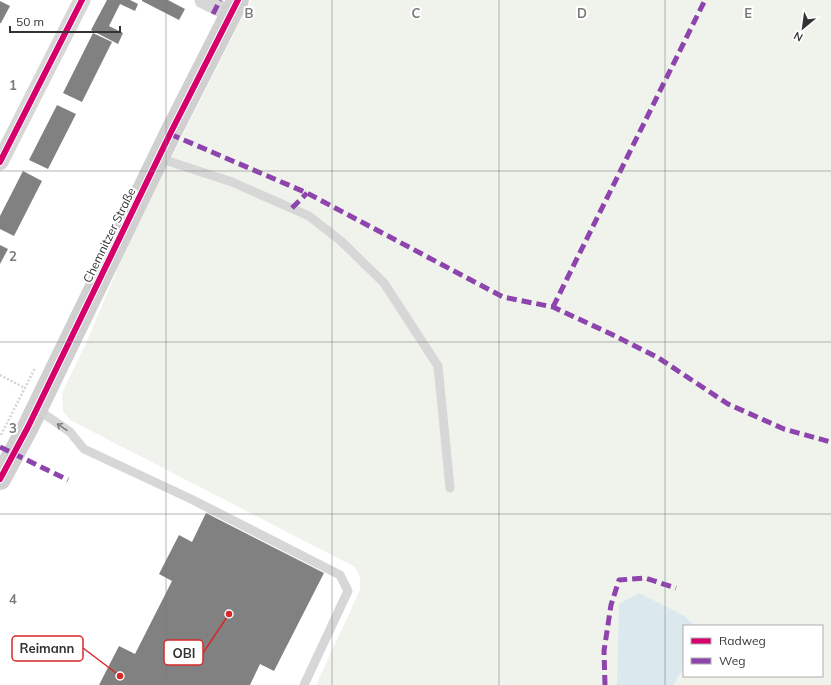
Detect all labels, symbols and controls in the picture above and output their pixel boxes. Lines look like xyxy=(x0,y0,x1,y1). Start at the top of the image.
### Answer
text: B xyxy=(245,5,254,21)
text: C xyxy=(412,5,421,21)
text: D xyxy=(577,5,587,21)
text: E xyxy=(744,5,752,21)
scale bar xyxy=(10,8,120,34)
north arrow xyxy=(783,8,823,48)
text: 50 m xyxy=(16,14,44,29)
text: N xyxy=(791,29,805,45)
text: 1 xyxy=(9,77,17,93)
street label: Chemnitzer Straße xyxy=(80,185,138,285)
text: 2 xyxy=(9,248,17,264)
text: 3 xyxy=(9,420,17,436)
one-way arrow xyxy=(57,423,68,431)
text: 4 xyxy=(9,591,17,607)
legend xyxy=(683,625,823,677)
text: Radweg xyxy=(719,633,766,648)
callout: Reimann xyxy=(12,636,83,661)
text: Reimann xyxy=(20,640,74,656)
callout: OBI xyxy=(164,640,203,665)
text: OBI xyxy=(173,645,195,661)
text: Weg xyxy=(719,653,745,668)

